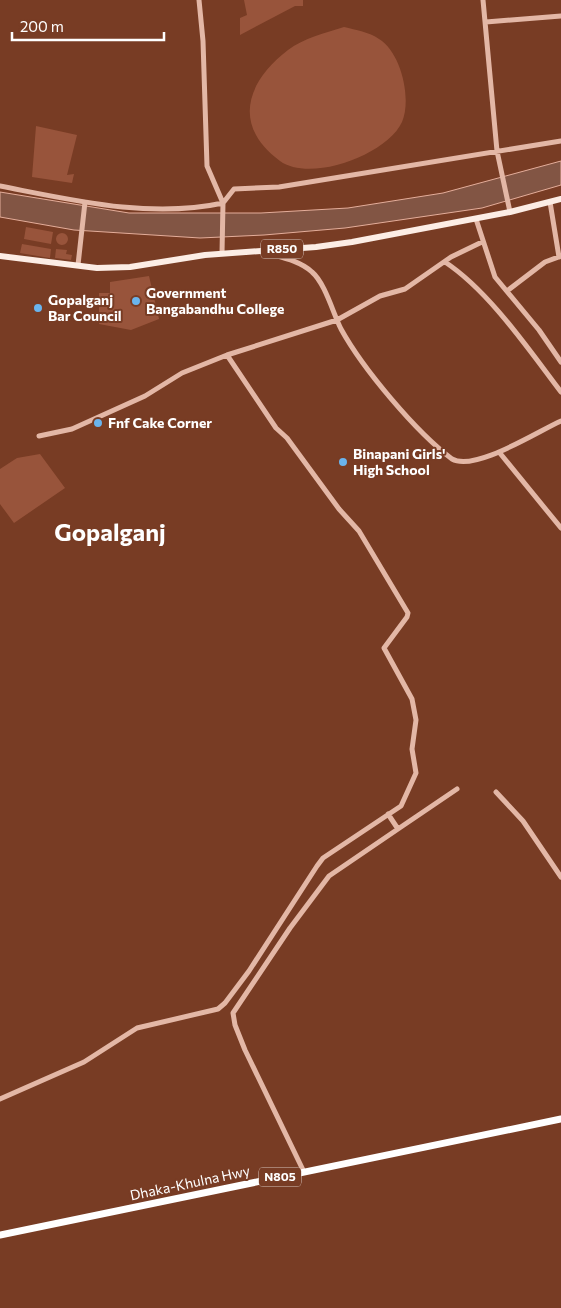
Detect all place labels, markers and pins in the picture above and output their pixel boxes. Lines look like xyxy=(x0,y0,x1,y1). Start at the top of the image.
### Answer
place label: Government Bangabandhu College xyxy=(146,284,284,317)
place label: Gopalganj Bar Council xyxy=(48,291,122,324)
marker: Government Bangabandhu College xyxy=(130,295,142,307)
marker: Gopalganj Bar Council xyxy=(32,302,44,314)
place label: Fnf Cake Corner xyxy=(108,414,212,431)
marker: Fnf Cake Corner xyxy=(92,417,104,429)
place label: Binapani Girls' High School xyxy=(353,445,445,478)
marker: Binapani Girls' High School xyxy=(337,456,349,468)

